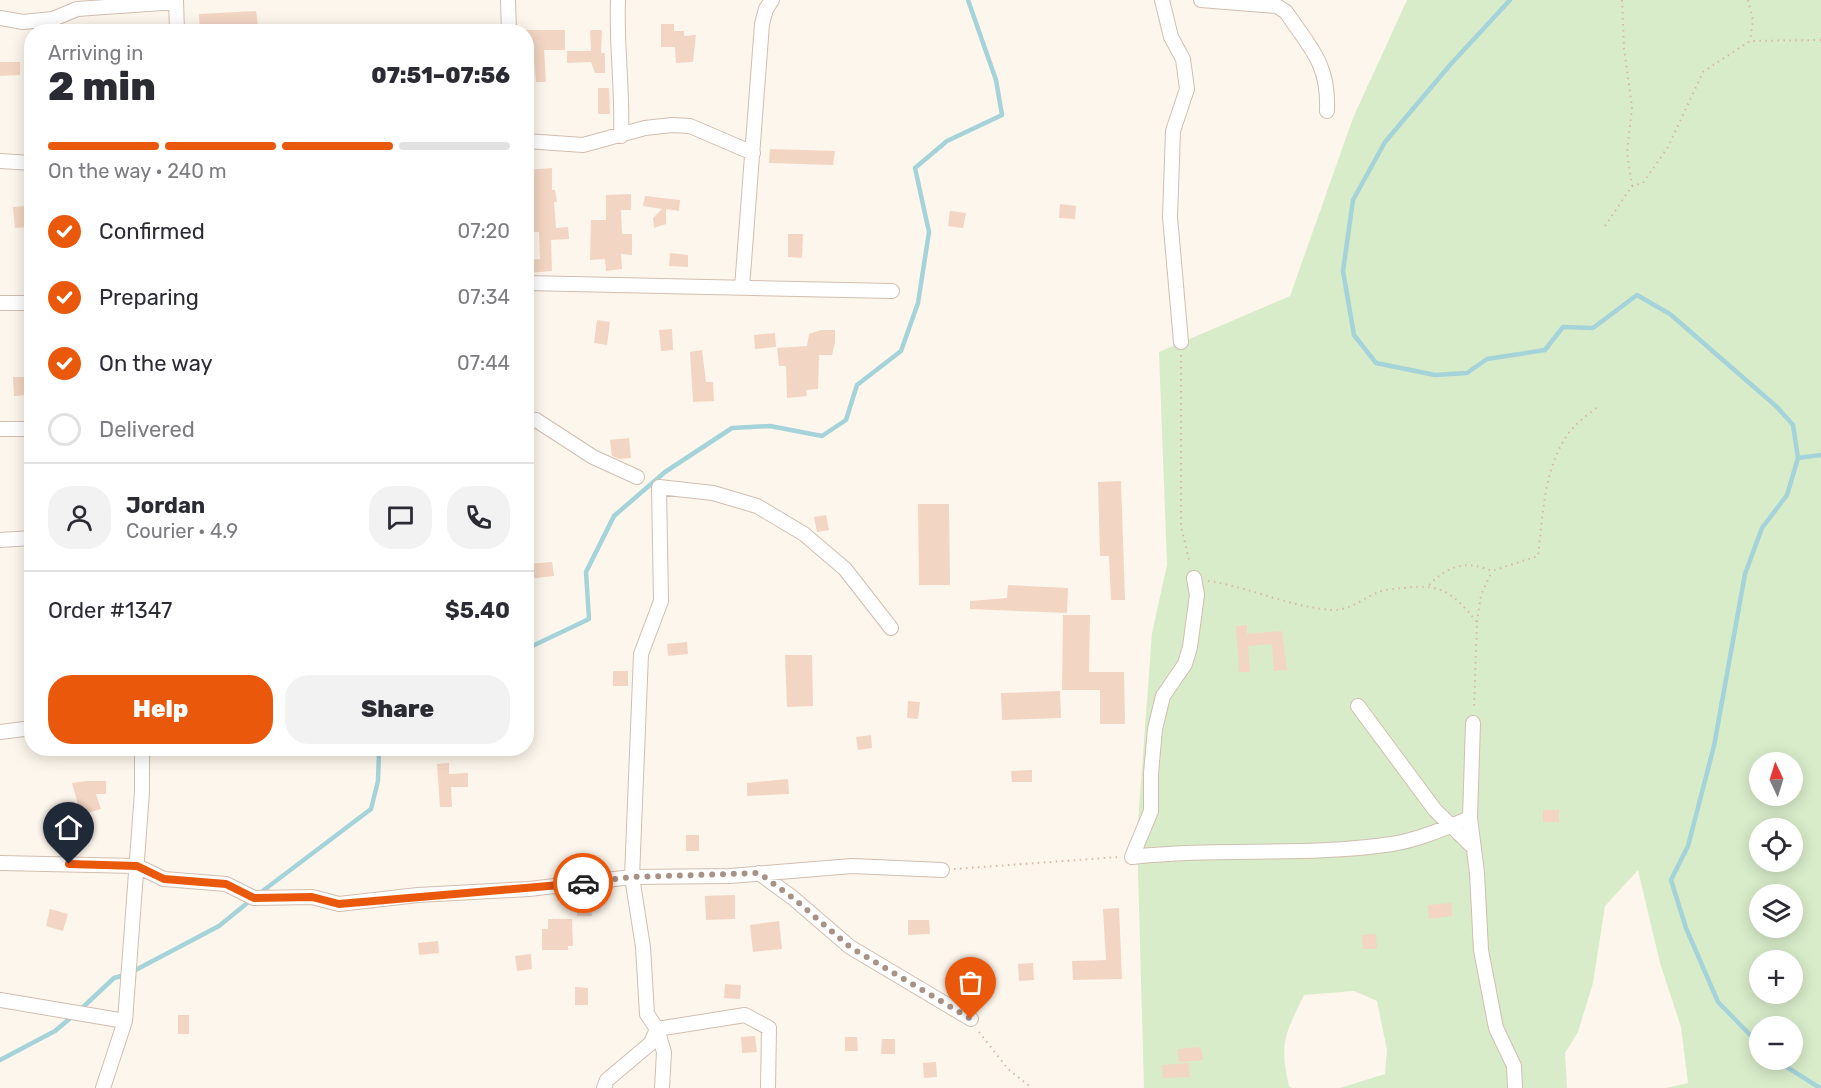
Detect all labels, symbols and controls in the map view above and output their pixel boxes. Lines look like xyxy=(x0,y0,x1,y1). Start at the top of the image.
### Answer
text: Arriving in xyxy=(48,41,143,65)
text: 07:51–07:56 xyxy=(371,62,510,89)
text: 2 min xyxy=(48,64,156,110)
text: On the way · 240 m xyxy=(48,159,227,183)
icon: check xyxy=(48,215,81,248)
text: Confirmed xyxy=(99,218,205,245)
text: 07:20 xyxy=(457,219,510,243)
icon: check xyxy=(48,281,81,314)
text: Preparing xyxy=(99,284,199,311)
text: 07:34 xyxy=(457,285,510,309)
icon: check xyxy=(48,347,81,380)
text: On the way xyxy=(99,350,213,377)
text: 07:44 xyxy=(457,351,510,375)
text: Delivered xyxy=(99,416,195,443)
button: person xyxy=(48,486,111,549)
button: chat xyxy=(369,486,432,549)
button: phone xyxy=(447,486,510,549)
text: Jordan xyxy=(126,492,205,519)
text: Courier · 4.9 xyxy=(126,519,238,543)
text: Order #1347 xyxy=(48,597,172,624)
text: $5.40 xyxy=(445,597,510,624)
button: Help xyxy=(48,675,273,744)
button: Share xyxy=(285,675,510,744)
north arrow xyxy=(1749,752,1803,806)
map controls xyxy=(1749,752,1803,1070)
pin xyxy=(43,802,94,864)
icon: home xyxy=(52,811,85,844)
button: locate xyxy=(1749,818,1803,872)
courier xyxy=(553,853,613,913)
icon: car xyxy=(567,867,600,900)
button: layers xyxy=(1749,884,1803,938)
button: + xyxy=(1749,950,1803,1004)
pin xyxy=(945,957,996,1019)
icon: bag xyxy=(954,966,987,999)
button: − xyxy=(1749,1016,1803,1070)

